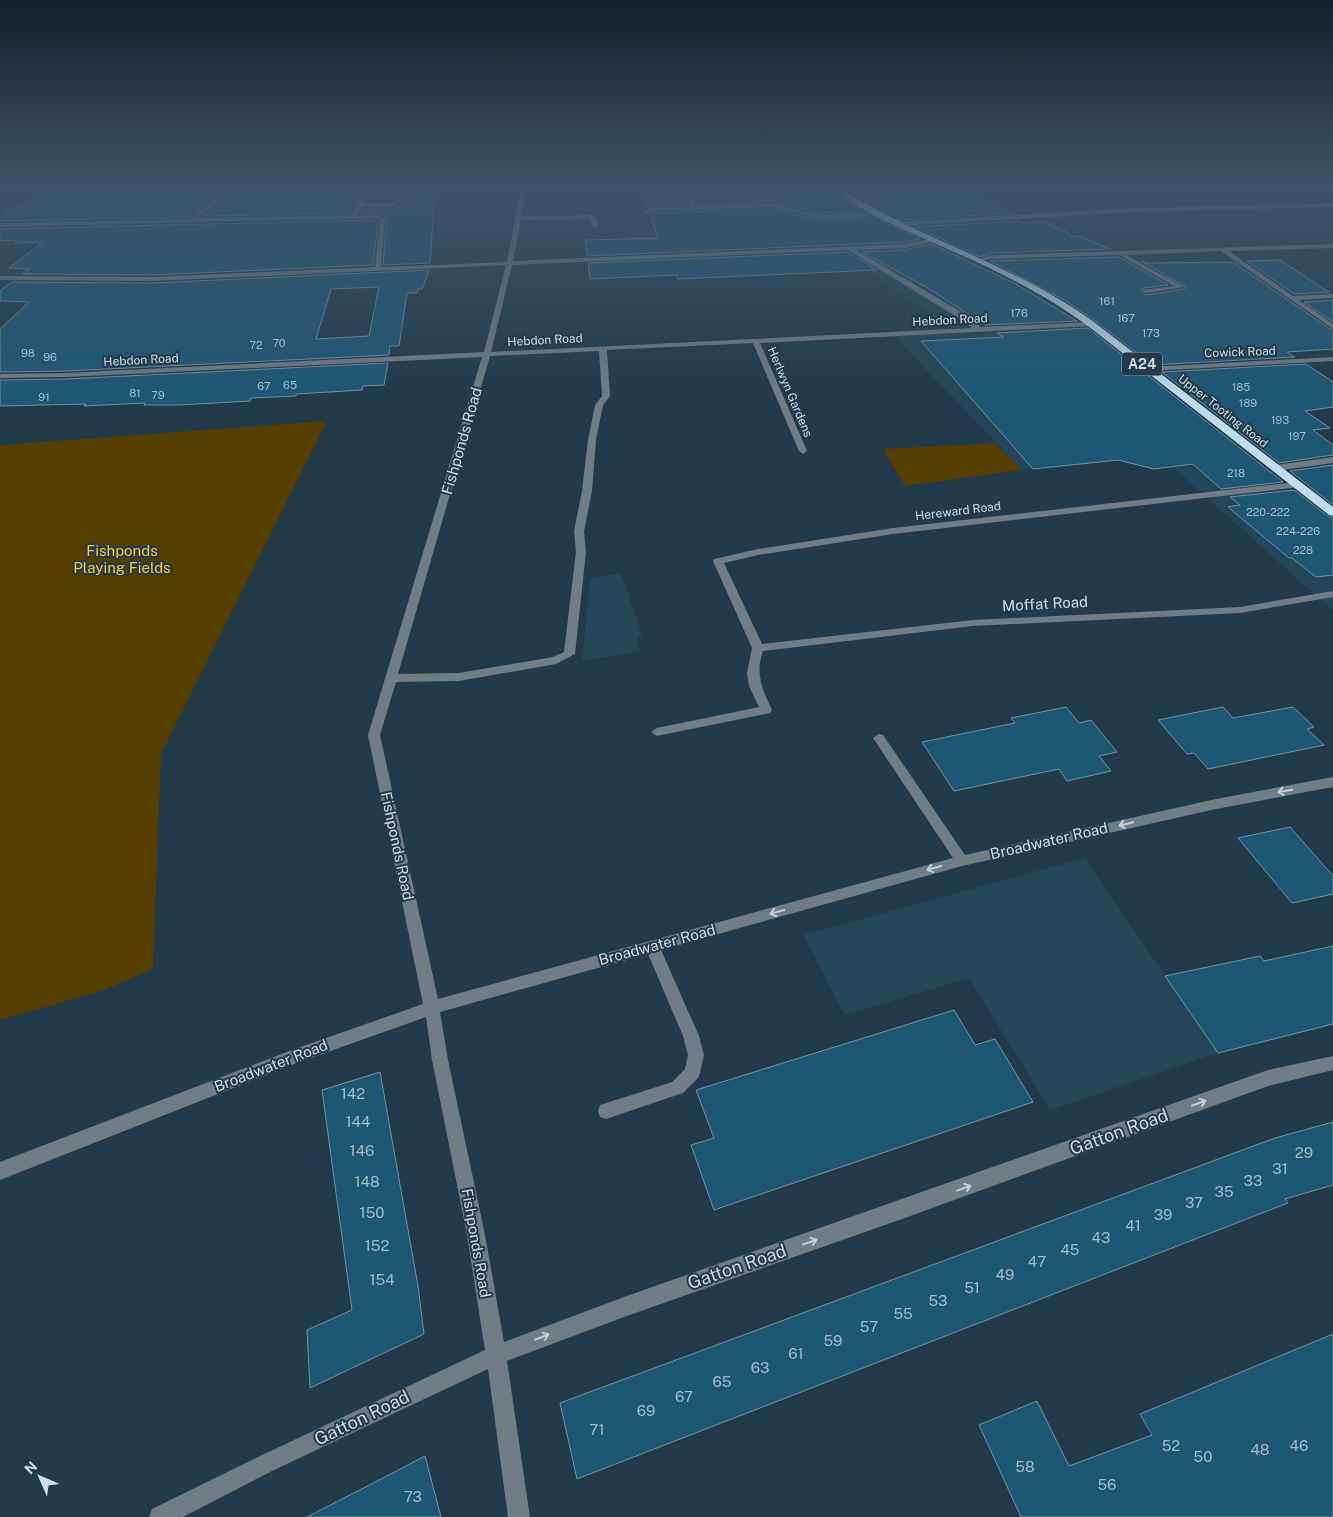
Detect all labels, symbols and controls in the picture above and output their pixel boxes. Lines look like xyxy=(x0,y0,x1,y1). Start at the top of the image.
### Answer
house number: 161 xyxy=(1099,295,1115,307)
house number: 176 xyxy=(1010,307,1028,319)
street label: Hebdon Road xyxy=(912,311,988,329)
house number: 167 xyxy=(1117,312,1135,324)
house number: 173 xyxy=(1142,327,1160,339)
street label: Hebdon Road xyxy=(507,331,583,349)
house number: 70 xyxy=(272,337,286,349)
house number: 72 xyxy=(249,339,263,351)
street label: Cowick Road xyxy=(1204,344,1276,360)
street label: Herlwyn Gardens xyxy=(765,345,815,439)
house number: 98 xyxy=(21,347,35,359)
house number: 96 xyxy=(43,351,57,363)
street label: Hebdon Road xyxy=(103,351,179,369)
road number: A24 xyxy=(1122,352,1162,376)
street label: Upper Tooting Road xyxy=(1175,372,1271,450)
house number: 65 xyxy=(283,379,297,391)
house number: 67 xyxy=(257,380,271,392)
house number: 185 xyxy=(1232,381,1250,393)
street label: Fishponds Road xyxy=(438,385,485,496)
house number: 81 xyxy=(129,387,141,399)
house number: 79 xyxy=(151,389,165,401)
house number: 91 xyxy=(38,391,50,403)
house number: 189 xyxy=(1239,397,1257,409)
house number: 193 xyxy=(1271,414,1289,426)
house number: 197 xyxy=(1288,430,1306,442)
house number: 218 xyxy=(1227,467,1245,479)
street label: Hereward Road xyxy=(914,499,1002,523)
house number: 220-222 xyxy=(1246,506,1290,518)
house number: 224-226 xyxy=(1276,525,1320,537)
park label: Fishponds Playing Fields xyxy=(73,542,171,576)
house number: 228 xyxy=(1293,544,1313,556)
street label: Moffat Road xyxy=(1002,593,1088,614)
one-way arrow xyxy=(1277,787,1293,797)
street label: Fishponds Road xyxy=(378,790,417,902)
street label: Broadwater Road xyxy=(988,819,1109,862)
one-way arrow xyxy=(1118,820,1134,829)
one-way arrow xyxy=(926,864,942,874)
one-way arrow xyxy=(769,907,785,917)
street label: Broadwater Road xyxy=(597,921,717,968)
street label: Broadwater Road xyxy=(212,1036,330,1095)
house number: 142 xyxy=(341,1085,365,1102)
one-way arrow xyxy=(1190,1098,1206,1107)
street label: Gatton Road xyxy=(1067,1104,1171,1159)
house number: 144 xyxy=(346,1113,370,1130)
house number: 146 xyxy=(350,1142,374,1159)
house number: 29 xyxy=(1295,1144,1313,1161)
house number: 31 xyxy=(1272,1160,1288,1177)
house number: 33 xyxy=(1244,1172,1262,1189)
house number: 148 xyxy=(354,1173,380,1190)
one-way arrow xyxy=(955,1183,971,1192)
house number: 35 xyxy=(1214,1183,1234,1200)
street label: Fishponds Road xyxy=(459,1187,494,1299)
house number: 37 xyxy=(1185,1194,1203,1211)
house number: 150 xyxy=(360,1204,384,1221)
house number: 39 xyxy=(1154,1206,1172,1223)
house number: 41 xyxy=(1125,1217,1141,1234)
house number: 43 xyxy=(1092,1229,1110,1246)
house number: 152 xyxy=(365,1237,389,1254)
one-way arrow xyxy=(802,1237,818,1246)
street label: Gatton Road xyxy=(685,1240,789,1293)
house number: 45 xyxy=(1061,1241,1079,1258)
house number: 47 xyxy=(1028,1253,1046,1270)
house number: 49 xyxy=(996,1266,1014,1283)
house number: 154 xyxy=(369,1271,395,1288)
house number: 51 xyxy=(964,1279,980,1296)
house number: 53 xyxy=(928,1292,948,1309)
house number: 55 xyxy=(893,1305,913,1322)
house number: 57 xyxy=(860,1318,878,1335)
one-way arrow xyxy=(534,1332,549,1342)
house number: 59 xyxy=(824,1332,842,1349)
house number: 61 xyxy=(788,1345,804,1362)
house number: 63 xyxy=(751,1359,769,1376)
house number: 65 xyxy=(713,1373,731,1390)
street label: Gatton Road xyxy=(311,1385,413,1450)
house number: 67 xyxy=(675,1388,693,1405)
house number: 69 xyxy=(637,1402,655,1419)
house number: 71 xyxy=(589,1421,605,1438)
house number: 52 xyxy=(1162,1437,1180,1454)
house number: 46 xyxy=(1290,1437,1308,1454)
house number: 48 xyxy=(1250,1441,1270,1458)
house number: 50 xyxy=(1194,1448,1212,1465)
north arrow xyxy=(15,1452,65,1502)
text: N xyxy=(21,1458,40,1477)
house number: 58 xyxy=(1015,1458,1035,1475)
house number: 56 xyxy=(1098,1476,1116,1493)
house number: 73 xyxy=(404,1488,422,1505)

